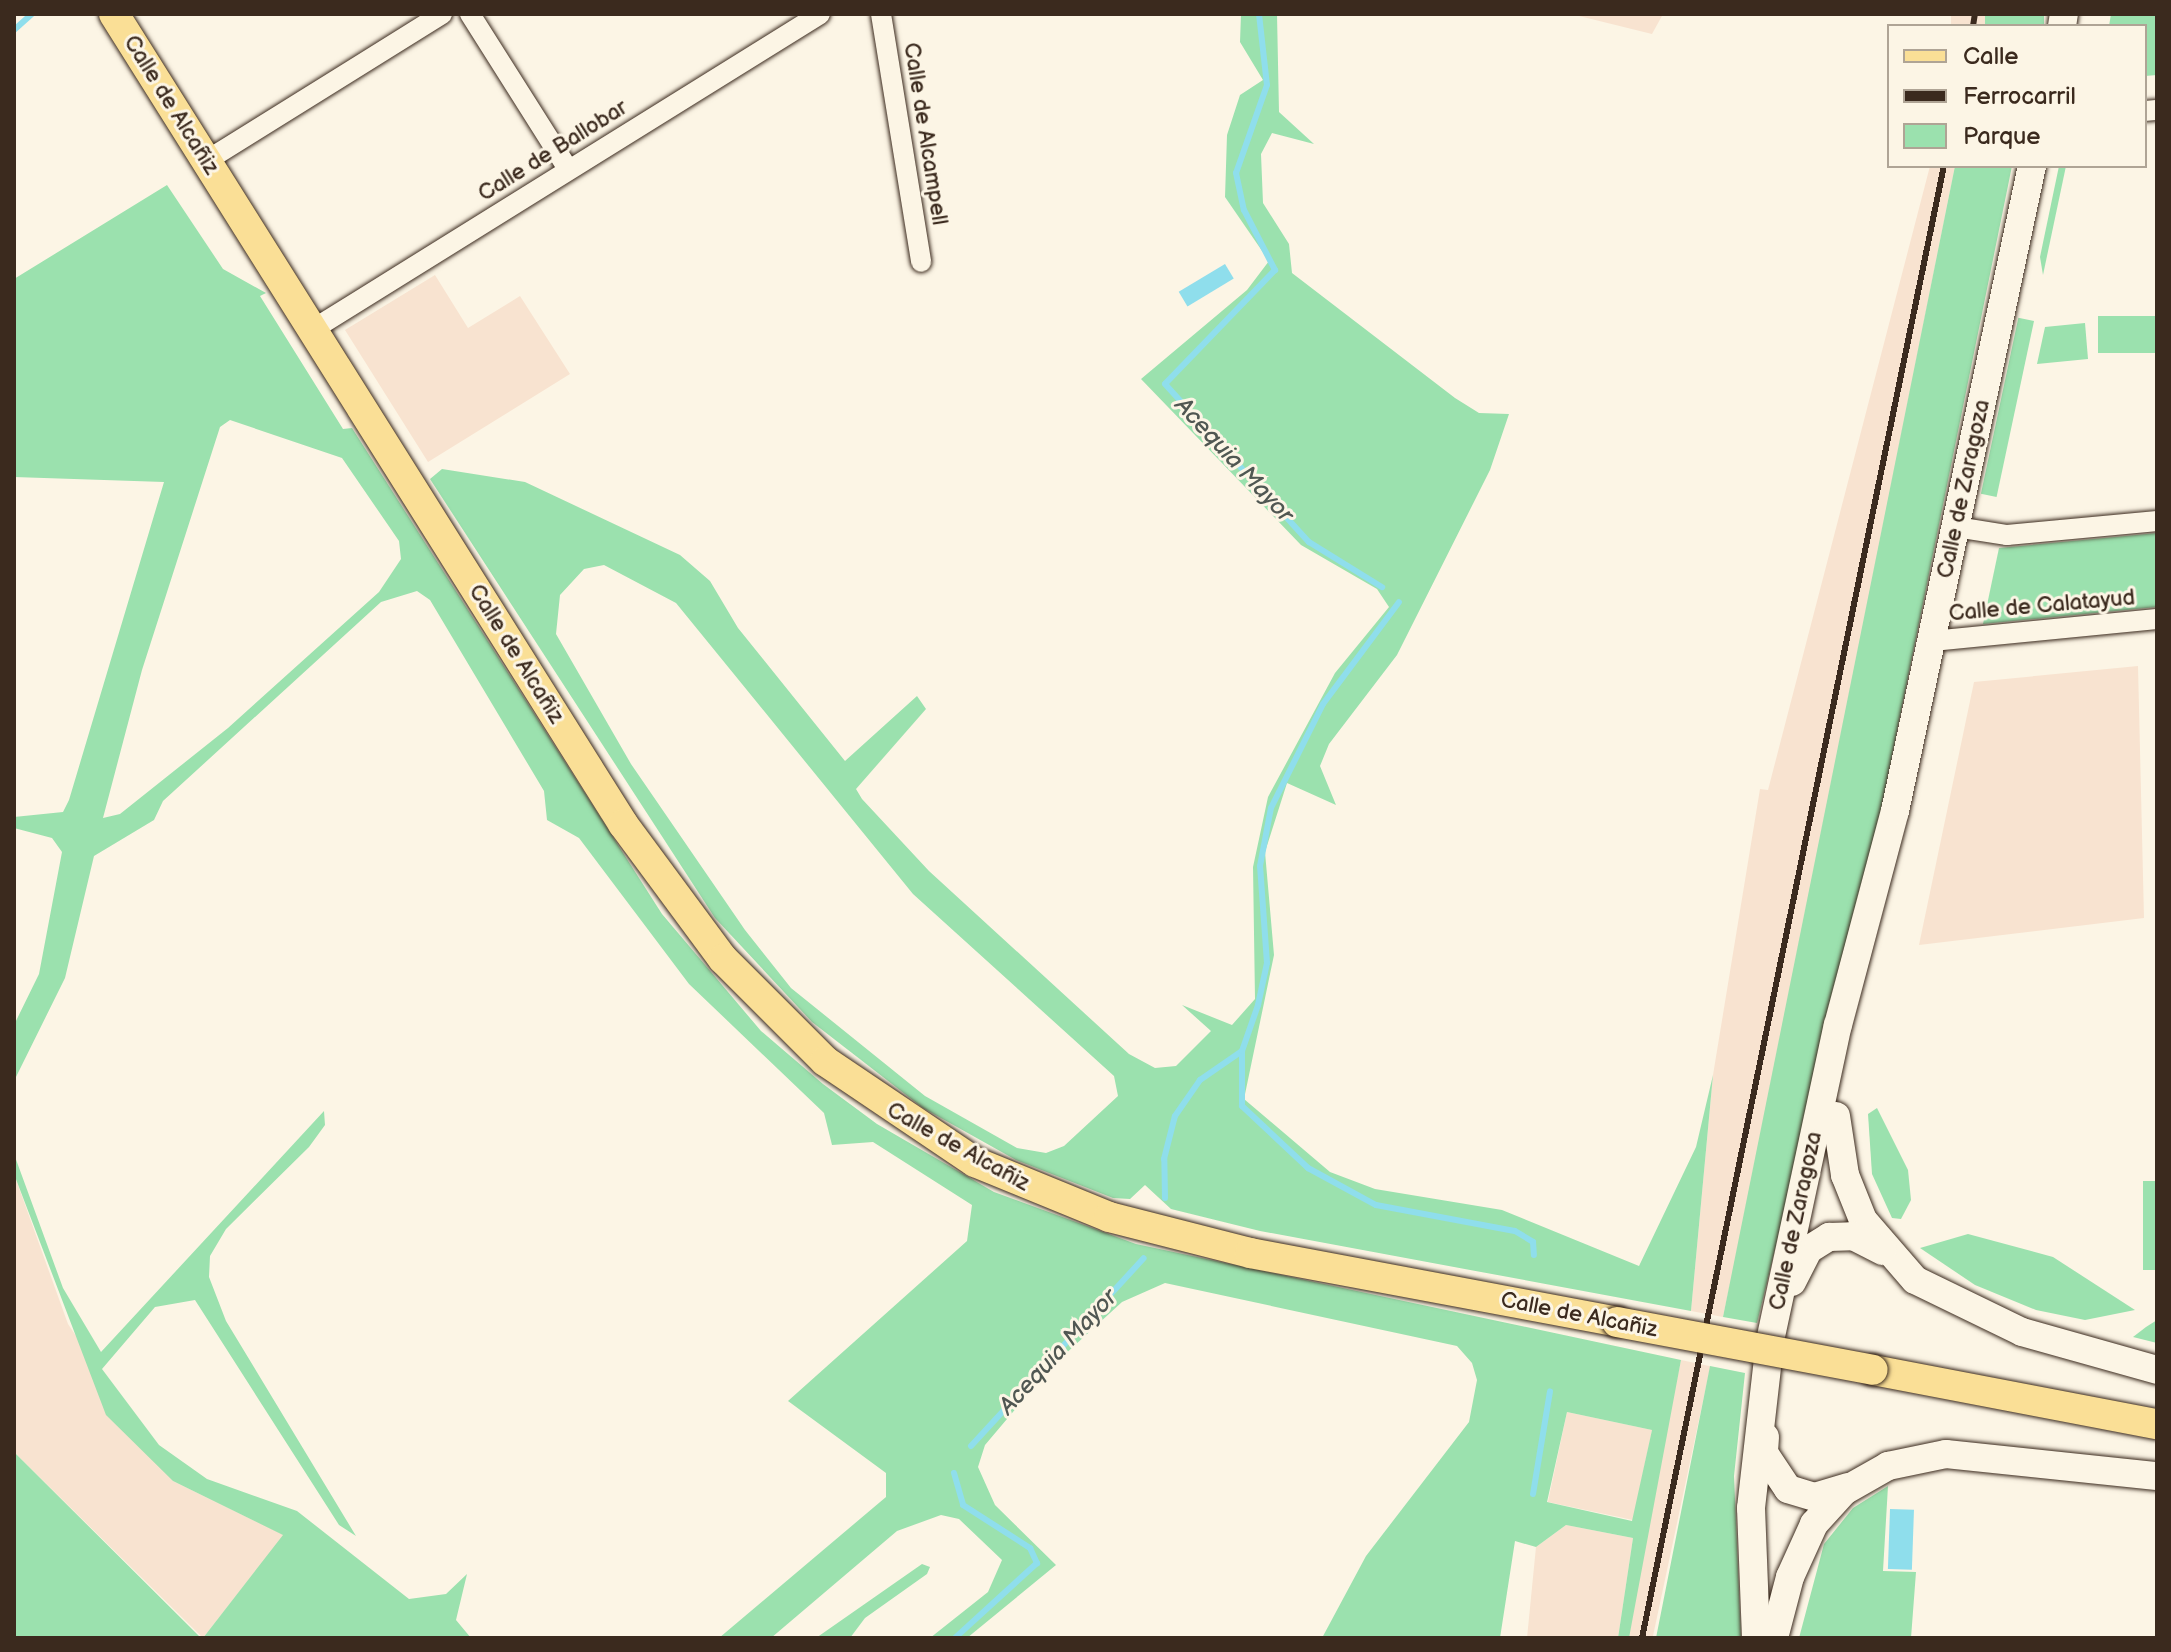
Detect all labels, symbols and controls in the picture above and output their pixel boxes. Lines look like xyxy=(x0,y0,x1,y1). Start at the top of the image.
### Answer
legend xyxy=(1887,24,2147,168)
street label: Calle de Alcañiz xyxy=(118,31,224,179)
street label: Calle de Alcampell xyxy=(898,41,952,227)
text: Calle xyxy=(1963,42,2018,71)
text: Ferrocarril xyxy=(1963,82,2076,111)
street label: Calle de Ballobar xyxy=(474,95,632,207)
text: Parque xyxy=(1963,122,2041,151)
water label: Acequia Mayor xyxy=(1169,391,1299,529)
street label: Calle de Zaragoza xyxy=(1932,397,1996,581)
street label: Calle de Alcañiz xyxy=(463,580,569,728)
street label: Calle de Calatayud xyxy=(1948,585,2136,627)
street label: Calle de Alcañiz xyxy=(882,1097,1034,1197)
street label: Calle de Zaragoza xyxy=(1764,1129,1828,1313)
water label: Acequia Mayor xyxy=(993,1283,1123,1421)
street label: Calle de Alcañiz xyxy=(1499,1287,1659,1343)

